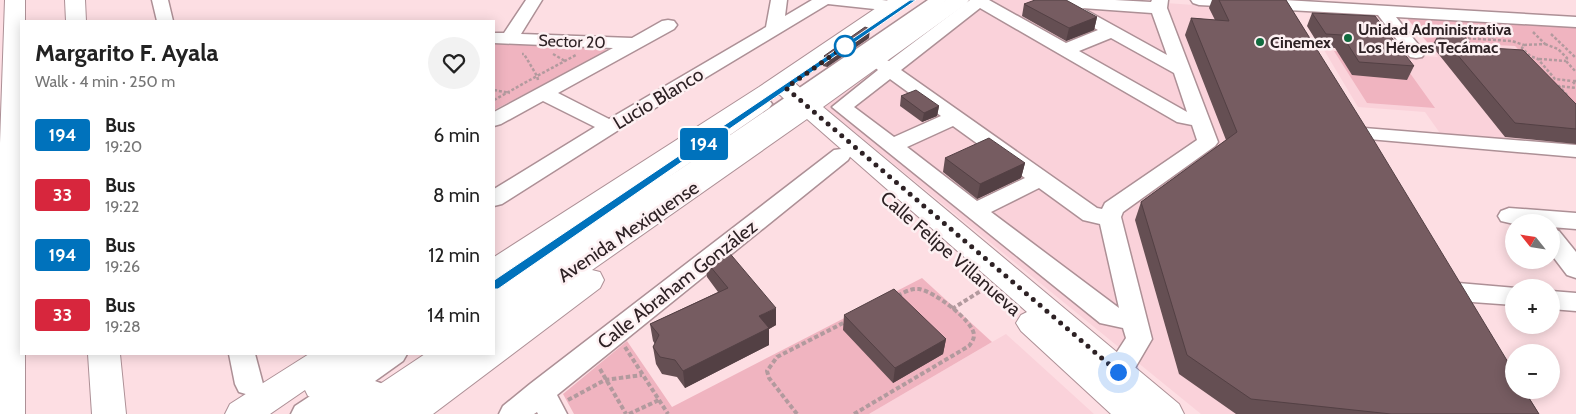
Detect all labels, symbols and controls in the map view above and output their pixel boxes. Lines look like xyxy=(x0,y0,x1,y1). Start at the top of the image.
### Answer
place label: Unidad Administrativa Los Héroes Tecámac xyxy=(1358,20,1512,57)
street label: Sector 20 xyxy=(538,31,606,52)
marker: Unidad Administrativa Los Héroes Tecámac xyxy=(1342,32,1354,44)
place label: Cinemex xyxy=(1270,33,1331,52)
unlabelled marker xyxy=(834,35,856,57)
marker: Cinemex xyxy=(1254,36,1266,48)
button: heart xyxy=(428,37,480,89)
text: Margarito F. Ayala xyxy=(35,38,218,67)
street label: Lucio Blanco xyxy=(609,63,708,134)
text: Walk · 4 min · 250 m xyxy=(35,72,175,91)
text: Bus xyxy=(105,114,135,137)
text: 194 xyxy=(49,124,76,146)
text: 6 min xyxy=(434,124,480,147)
line badge: 194 xyxy=(675,128,733,160)
text: 194 xyxy=(690,133,718,155)
text: 19:20 xyxy=(105,137,142,156)
text: Bus xyxy=(105,174,135,197)
street label: Avenida Mexiquense xyxy=(553,176,703,287)
text: 33 xyxy=(53,184,72,206)
text: 8 min xyxy=(433,184,480,207)
street label: Calle Felipe Villanueva xyxy=(876,186,1026,321)
text: 19:22 xyxy=(105,197,139,216)
north arrow xyxy=(1505,214,1560,269)
map controls xyxy=(1505,214,1560,399)
street label: Calle Abraham González xyxy=(593,215,762,354)
text: Bus xyxy=(105,234,135,257)
text: 194 xyxy=(49,244,76,266)
text: 12 min xyxy=(428,244,480,267)
text: 19:26 xyxy=(105,257,140,276)
button: + xyxy=(1505,279,1560,334)
text: Bus xyxy=(105,294,135,317)
text: 33 xyxy=(53,304,72,326)
text: 14 min xyxy=(427,304,480,327)
text: 19:28 xyxy=(105,317,141,336)
button: − xyxy=(1505,344,1560,399)
your location xyxy=(1106,360,1131,385)

